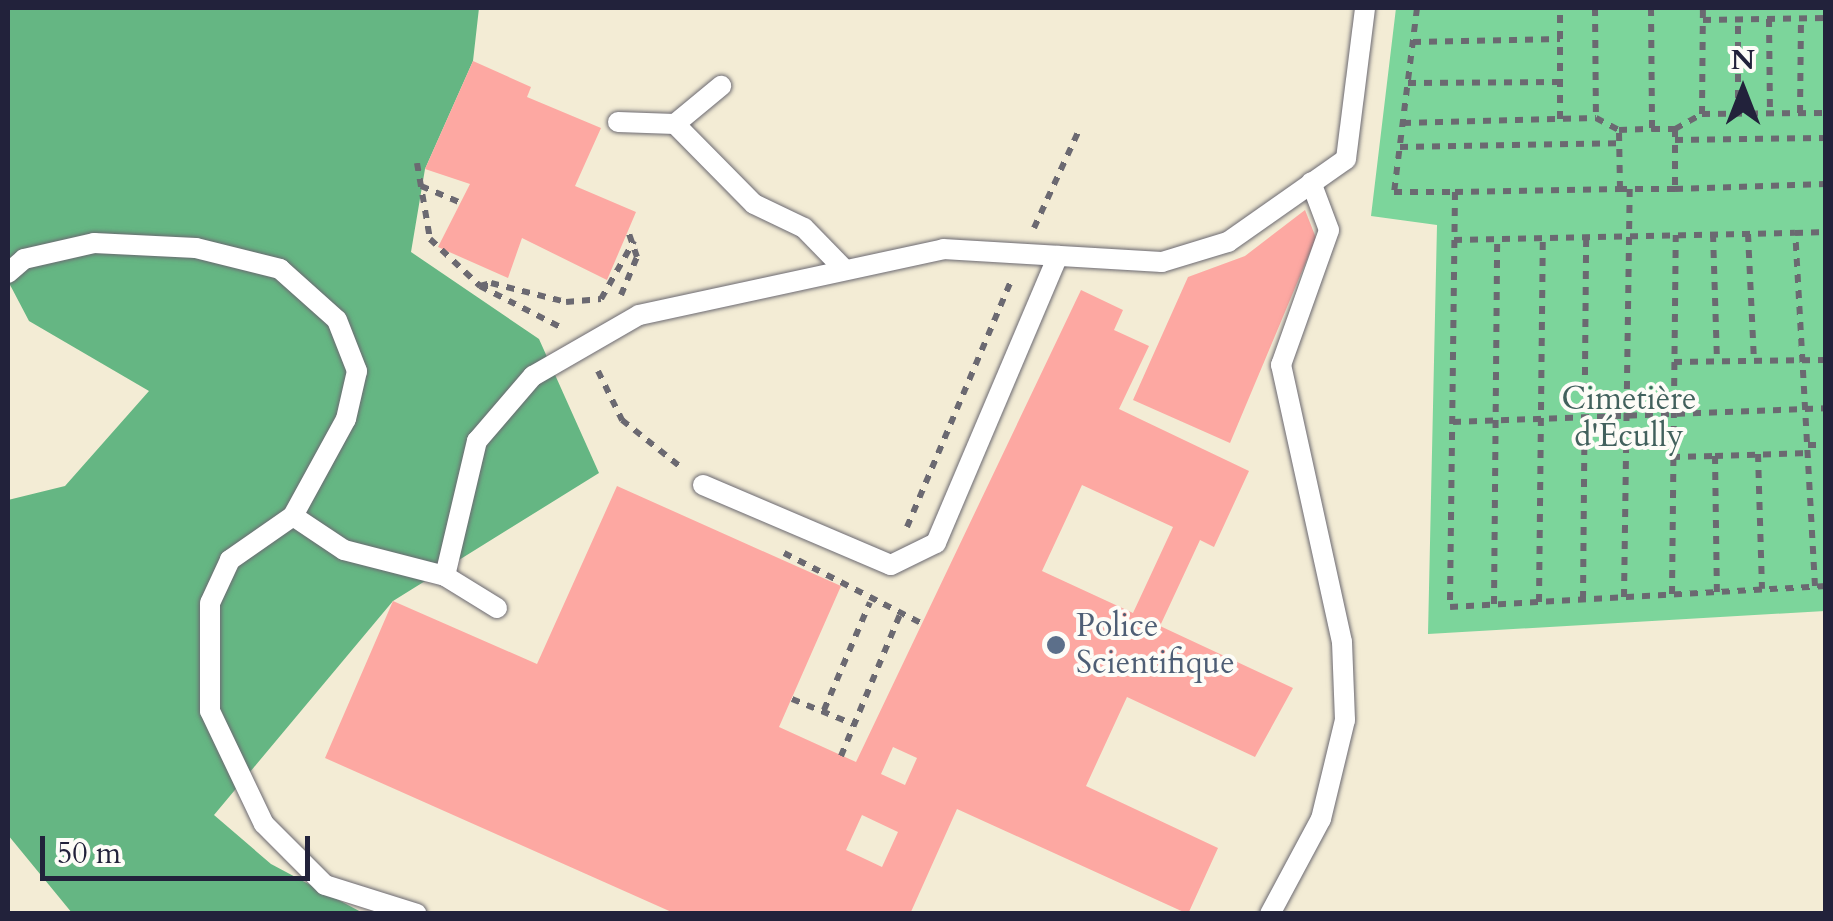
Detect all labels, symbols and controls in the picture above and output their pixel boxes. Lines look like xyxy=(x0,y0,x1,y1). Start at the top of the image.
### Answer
north arrow xyxy=(1693,40,1793,140)
text: N xyxy=(1731,41,1755,79)
park label: Cimetière d'Écully xyxy=(1562,381,1696,456)
place label: Police Scientifique xyxy=(1076,608,1235,683)
marker: Police Scientifique xyxy=(1045,634,1067,656)
scale bar xyxy=(45,816,315,878)
text: 50 m xyxy=(57,833,121,874)

